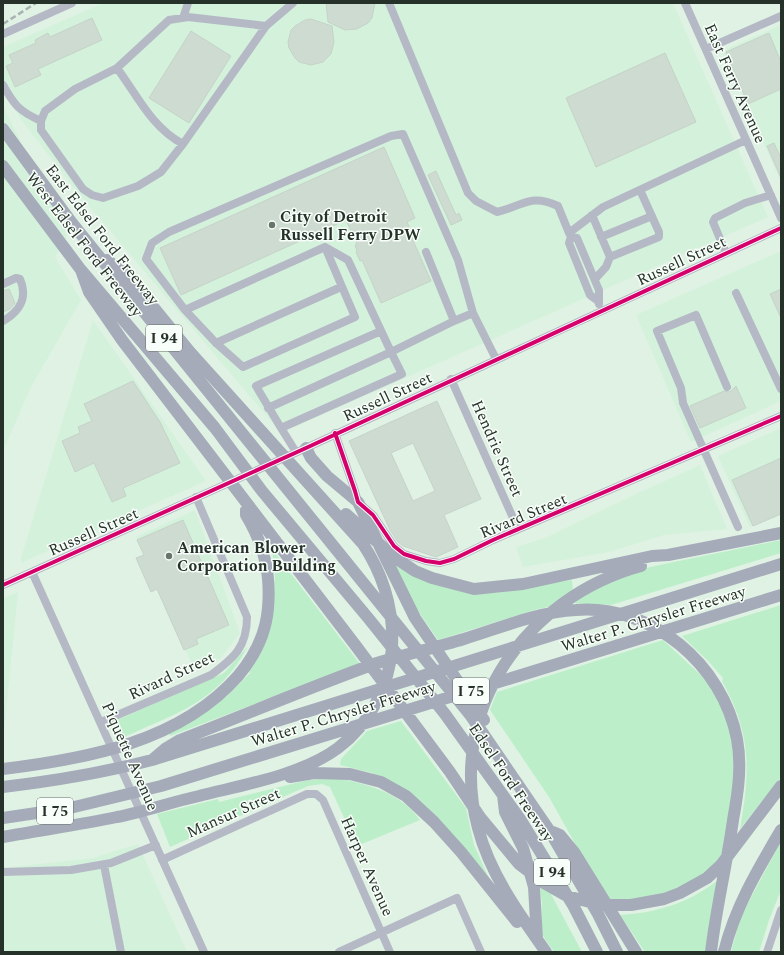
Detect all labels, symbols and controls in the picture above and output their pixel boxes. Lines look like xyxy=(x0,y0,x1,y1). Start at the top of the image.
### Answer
street label: East Ferry Avenue xyxy=(698,20,772,147)
street label: East Edsel Ford Freeway xyxy=(39,159,166,311)
street label: West Edsel Ford Freeway xyxy=(20,167,149,323)
place label: City of Detroit Russell Ferry DPW xyxy=(280,205,421,247)
marker: City of Detroit Russell Ferry DPW xyxy=(267,220,277,230)
street label: Russell Street xyxy=(633,230,730,292)
road number: I 94 xyxy=(146,325,182,351)
street label: Russell Street xyxy=(339,366,436,428)
street label: Hendrie Street xyxy=(465,396,529,501)
street label: Rivard Street xyxy=(476,487,571,545)
street label: Russell Street xyxy=(45,501,143,562)
place label: American Blower Corporation Building xyxy=(177,536,336,578)
marker: American Blower Corporation Building xyxy=(164,551,174,561)
street label: Walter P. Chrysler Freeway xyxy=(558,579,750,658)
street label: Rivard Street xyxy=(124,645,219,706)
street label: Walter P. Chrysler Freeway xyxy=(248,674,440,753)
road number: I 75 xyxy=(453,678,489,704)
street label: Piquette Avenue xyxy=(95,698,165,815)
street label: Edsel Ford Freeway xyxy=(462,718,561,848)
street label: Mansur Street xyxy=(183,781,285,844)
road number: I 75 xyxy=(37,798,73,824)
street label: Harper Avenue xyxy=(334,813,400,920)
road number: I 94 xyxy=(534,859,570,885)

